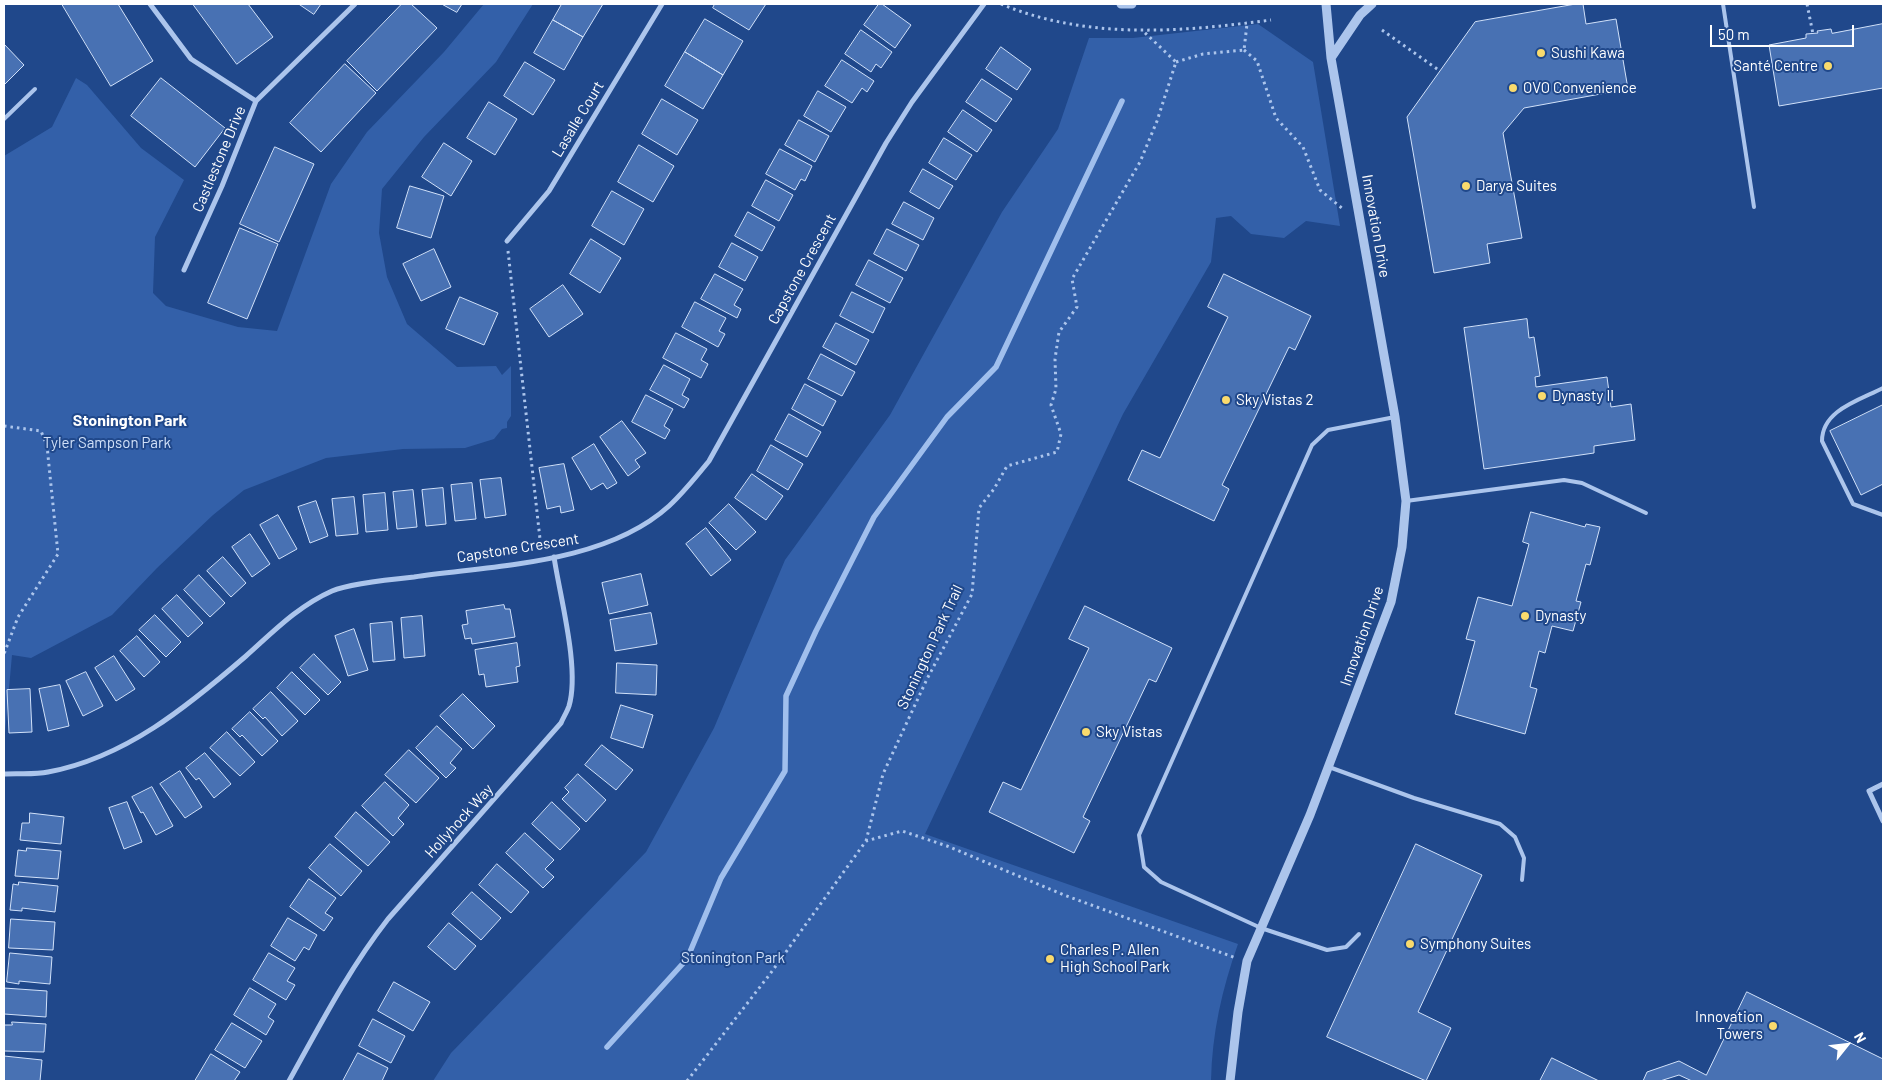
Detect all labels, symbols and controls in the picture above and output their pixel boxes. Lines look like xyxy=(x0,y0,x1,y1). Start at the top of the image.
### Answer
scale bar xyxy=(1712,15,1856,47)
text: 50 m xyxy=(1718,25,1750,43)
place label: Sushi Kawa xyxy=(1551,44,1625,62)
marker: Sushi Kawa xyxy=(1535,47,1547,59)
place label: Santé Centre xyxy=(1733,57,1818,75)
marker: Santé Centre xyxy=(1822,60,1834,72)
street label: Lasalle Court xyxy=(548,78,608,160)
place label: OVO Convenience xyxy=(1523,79,1637,97)
marker: OVO Convenience xyxy=(1507,82,1519,94)
street label: Castlestone Drive xyxy=(189,103,249,215)
street label: Innovation Drive xyxy=(1358,173,1394,279)
place label: Darya Suites xyxy=(1476,177,1557,195)
marker: Darya Suites xyxy=(1460,180,1472,192)
street label: Capstone Crescent xyxy=(764,211,840,327)
place label: Dynasty II xyxy=(1552,387,1614,405)
marker: Dynasty II xyxy=(1536,390,1548,402)
place label: Sky Vistas 2 xyxy=(1236,391,1313,409)
marker: Sky Vistas 2 xyxy=(1220,394,1232,406)
district label: Stonington Park xyxy=(73,411,187,431)
park label: Tyler Sampson Park xyxy=(43,434,171,452)
street label: Capstone Crescent xyxy=(456,529,580,567)
street label: Stonington Park Trail xyxy=(893,582,967,712)
street label: Innovation Drive xyxy=(1337,584,1387,688)
place label: Dynasty xyxy=(1535,607,1586,625)
marker: Dynasty xyxy=(1519,610,1531,622)
place label: Sky Vistas xyxy=(1096,723,1162,741)
marker: Sky Vistas xyxy=(1080,726,1092,738)
street label: Hollyhock Way xyxy=(421,780,497,862)
place label: Symphony Suites xyxy=(1420,935,1531,953)
marker: Symphony Suites xyxy=(1404,938,1416,950)
place label: Charles P. Allen High School Park xyxy=(1060,941,1170,976)
park label: Stonington Park xyxy=(681,949,785,967)
marker: Charles P. Allen High School Park xyxy=(1044,953,1056,965)
place label: Innovation Towers xyxy=(1695,1008,1763,1043)
marker: Innovation Towers xyxy=(1767,1020,1779,1032)
north arrow xyxy=(1822,1020,1872,1070)
text: N xyxy=(1851,1029,1870,1046)

